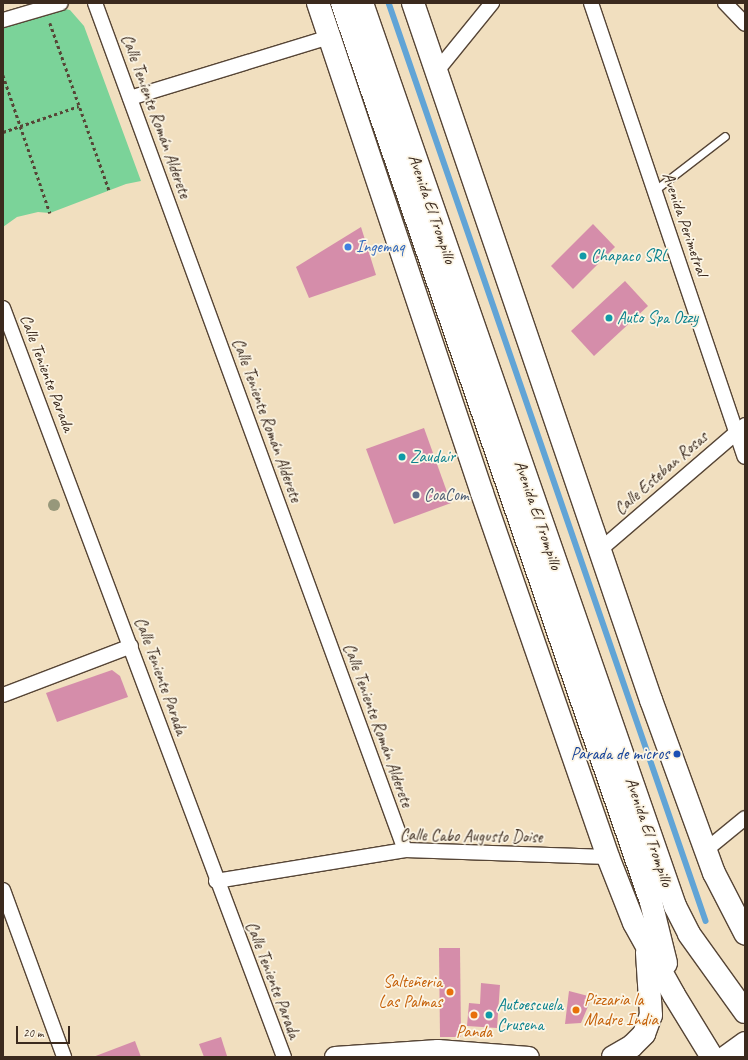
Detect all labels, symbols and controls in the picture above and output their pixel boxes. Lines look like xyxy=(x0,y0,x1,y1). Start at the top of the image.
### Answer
street label: Calle Teniente Román Alderete xyxy=(117,32,195,200)
street label: Avenida El Trompillo xyxy=(404,152,460,266)
street label: Avenida Perimetral xyxy=(658,169,712,279)
place label: Ingemaq xyxy=(356,237,405,257)
marker: Ingemaq xyxy=(343,242,353,252)
place label: Chapaco SRL xyxy=(591,246,668,266)
marker: Chapaco SRL xyxy=(578,251,588,261)
place label: Auto Spa Ozzy xyxy=(617,308,699,328)
street label: Calle Teniente Parada xyxy=(15,312,79,434)
marker: Auto Spa Ozzy xyxy=(604,313,614,323)
street label: Calle Teniente Román Alderete xyxy=(228,336,306,504)
street label: Calle Esteban Rosas xyxy=(610,427,712,519)
place label: Zaudair xyxy=(410,447,455,467)
marker: Zaudair xyxy=(397,452,407,462)
street label: Avenida El Trompillo xyxy=(510,458,566,572)
place label: CoaCom xyxy=(424,485,469,505)
marker: CoaCom xyxy=(411,490,421,500)
street label: Calle Teniente Parada xyxy=(130,615,192,737)
street label: Calle Teniente Román Alderete xyxy=(339,641,417,809)
place label: Parada de micros xyxy=(571,744,669,764)
marker: Parada de micros xyxy=(672,749,682,759)
street label: Avenida El Trompillo xyxy=(621,775,677,889)
street label: Calle Cabo Augusto Doise xyxy=(399,825,543,847)
street label: Calle Teniente Parada xyxy=(241,919,305,1041)
place label: Salteñeria Las Palmas xyxy=(377,972,442,1012)
marker: Salteñeria Las Palmas xyxy=(445,987,455,997)
place label: Pizzaria la Madre India xyxy=(584,990,657,1030)
place label: Autoescuela Crusena xyxy=(497,995,563,1035)
marker: Pizzaria la Madre India xyxy=(571,1005,581,1015)
marker: Panda xyxy=(469,1010,479,1020)
marker: Autoescuela Crusena xyxy=(484,1010,494,1020)
scale bar xyxy=(18,1018,72,1044)
place label: Panda xyxy=(456,1022,492,1042)
text: 20 m xyxy=(23,1025,43,1041)

